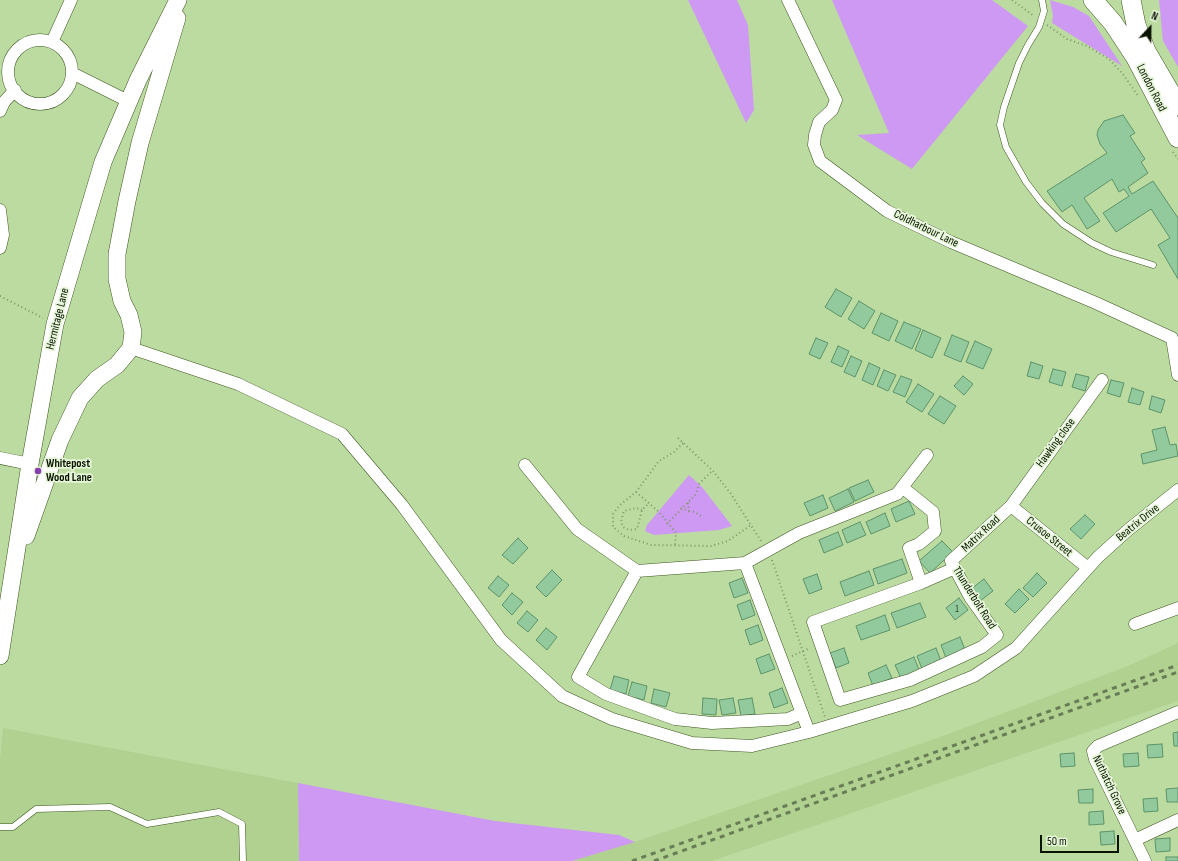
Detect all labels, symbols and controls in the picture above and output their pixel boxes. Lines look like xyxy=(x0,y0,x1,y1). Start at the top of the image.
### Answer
north arrow xyxy=(1130,8,1170,48)
text: N xyxy=(1150,9,1160,24)
street label: London Road xyxy=(1133,62,1169,114)
street label: Coldharbour Lane xyxy=(891,207,961,251)
street label: Hermitage Lane xyxy=(43,287,73,351)
street label: Hawking close xyxy=(1033,416,1079,470)
place label: Whitepost Wood Lane xyxy=(46,457,92,485)
marker: Whitepost Wood Lane xyxy=(33,466,43,476)
street label: Beatrix Drive xyxy=(1113,501,1163,545)
street label: Matrix Road xyxy=(959,513,1003,555)
street label: Crusoe Street xyxy=(1023,514,1075,560)
street label: Thunderbolt Road xyxy=(949,564,999,632)
house number: 1 xyxy=(955,603,959,615)
street label: Nuthatch Grove xyxy=(1089,753,1129,817)
scale bar xyxy=(1042,827,1121,853)
text: 50 m xyxy=(1047,834,1067,849)

